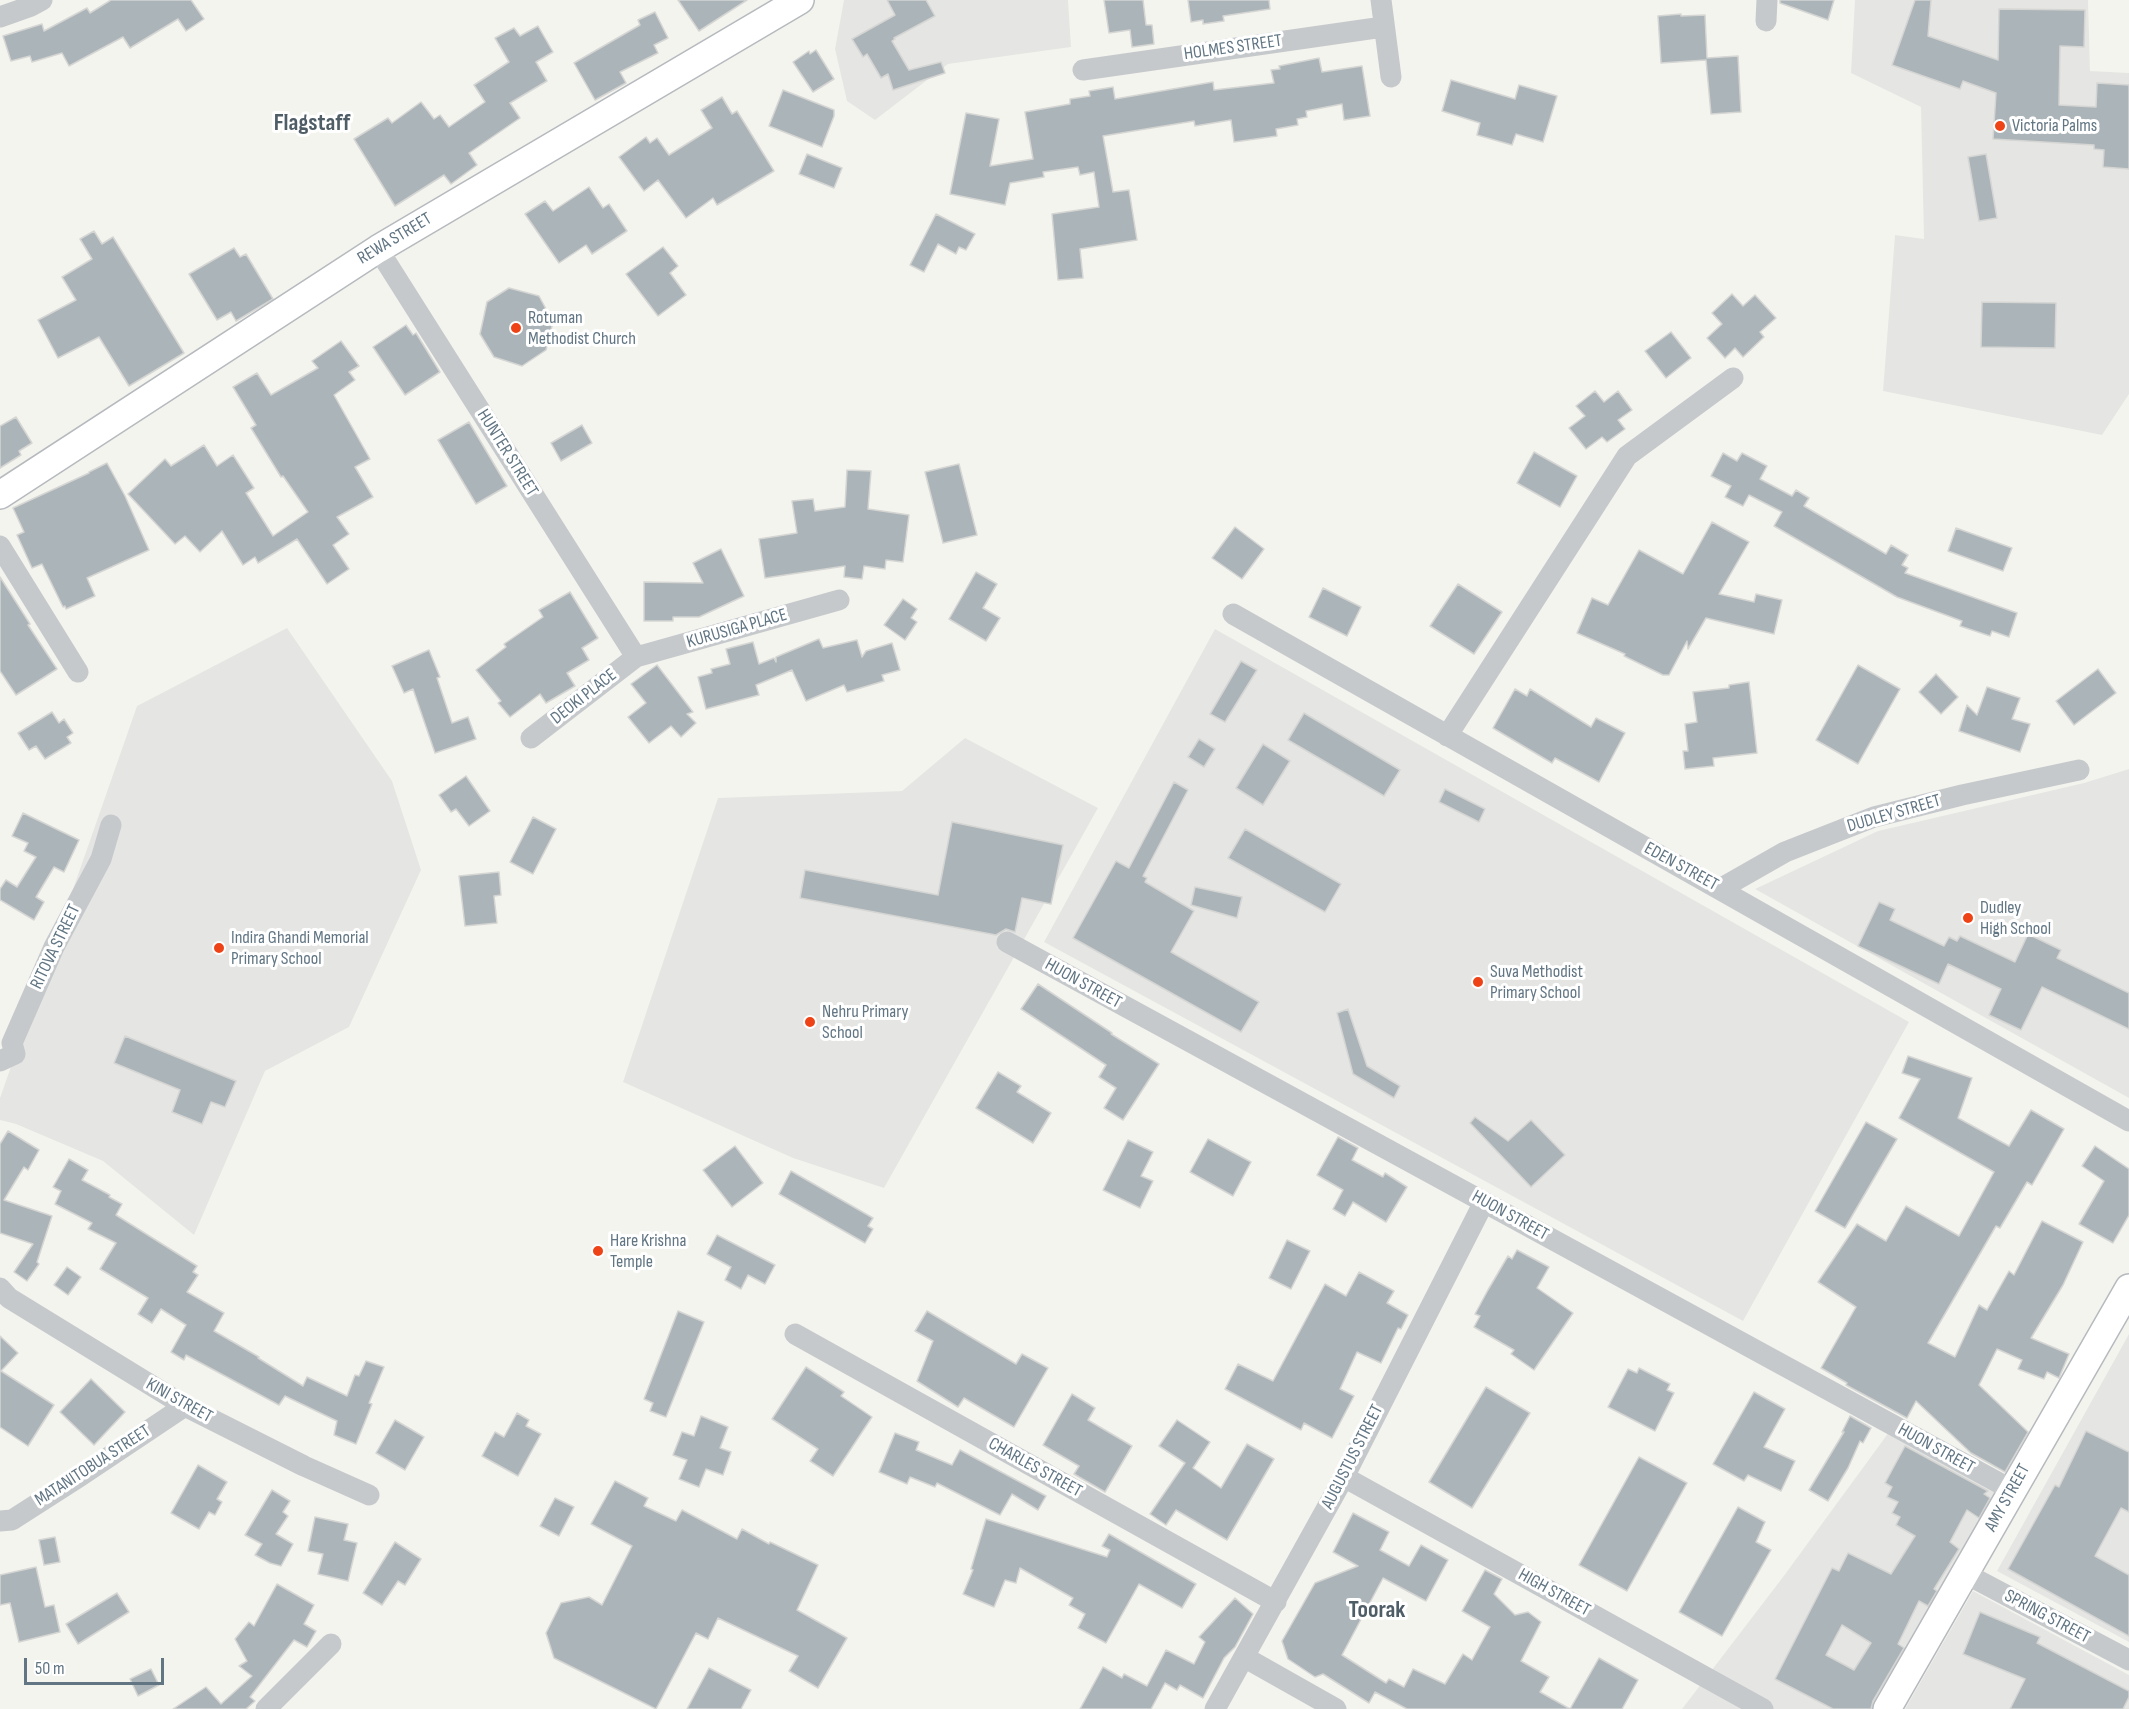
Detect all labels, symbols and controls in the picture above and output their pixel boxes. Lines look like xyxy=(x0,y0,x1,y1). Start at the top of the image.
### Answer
street label: HOLMES STREET xyxy=(1183,30,1283,66)
district label: Flagstaff xyxy=(274,110,350,138)
place label: Victoria Palms xyxy=(2012,115,2097,137)
marker: Victoria Palms xyxy=(1993,119,2007,133)
street label: REWA STREET xyxy=(354,208,436,270)
place label: Rotuman Methodist Church xyxy=(528,307,636,350)
marker: Rotuman Methodist Church xyxy=(509,321,523,335)
street label: HUNTER STREET xyxy=(472,406,542,500)
street label: KURUSIGA PLACE xyxy=(684,604,790,654)
street label: DEOKI PLACE xyxy=(547,665,621,729)
street label: DUDLEY STREET xyxy=(1845,790,1943,838)
street label: EDEN STREET xyxy=(1640,838,1722,896)
place label: Dudley High School xyxy=(1980,897,2051,940)
street label: RITOVA STREET xyxy=(26,901,86,993)
marker: Dudley High School xyxy=(1961,911,1975,925)
place label: Indira Ghandi Memorial Primary School xyxy=(231,927,369,970)
marker: Indira Ghandi Memorial Primary School xyxy=(212,941,226,955)
street label: HUON STREET xyxy=(1041,954,1125,1014)
place label: Suva Methodist Primary School xyxy=(1490,961,1583,1004)
marker: Suva Methodist Primary School xyxy=(1471,975,1485,989)
place label: Nehru Primary School xyxy=(822,1001,909,1044)
marker: Nehru Primary School xyxy=(803,1015,817,1029)
street label: HUON STREET xyxy=(1468,1186,1552,1246)
place label: Hare Krishna Temple xyxy=(610,1230,686,1272)
marker: Hare Krishna Temple xyxy=(591,1244,605,1258)
street label: KINI STREET xyxy=(142,1374,216,1428)
street label: AUGUSTUS STREET xyxy=(1317,1401,1389,1513)
street label: HUON STREET xyxy=(1894,1419,1978,1479)
street label: MATANITOBUA STREET xyxy=(31,1421,155,1511)
street label: CHARLES STREET xyxy=(984,1433,1086,1503)
street label: AMY STREET xyxy=(1981,1460,2035,1536)
street label: HIGH STREET xyxy=(1514,1564,1594,1622)
street label: SPRING STREET xyxy=(2001,1585,2093,1649)
district label: Toorak xyxy=(1349,1597,1405,1625)
scale bar xyxy=(27,1646,166,1684)
text: 50 m xyxy=(35,1658,65,1679)

